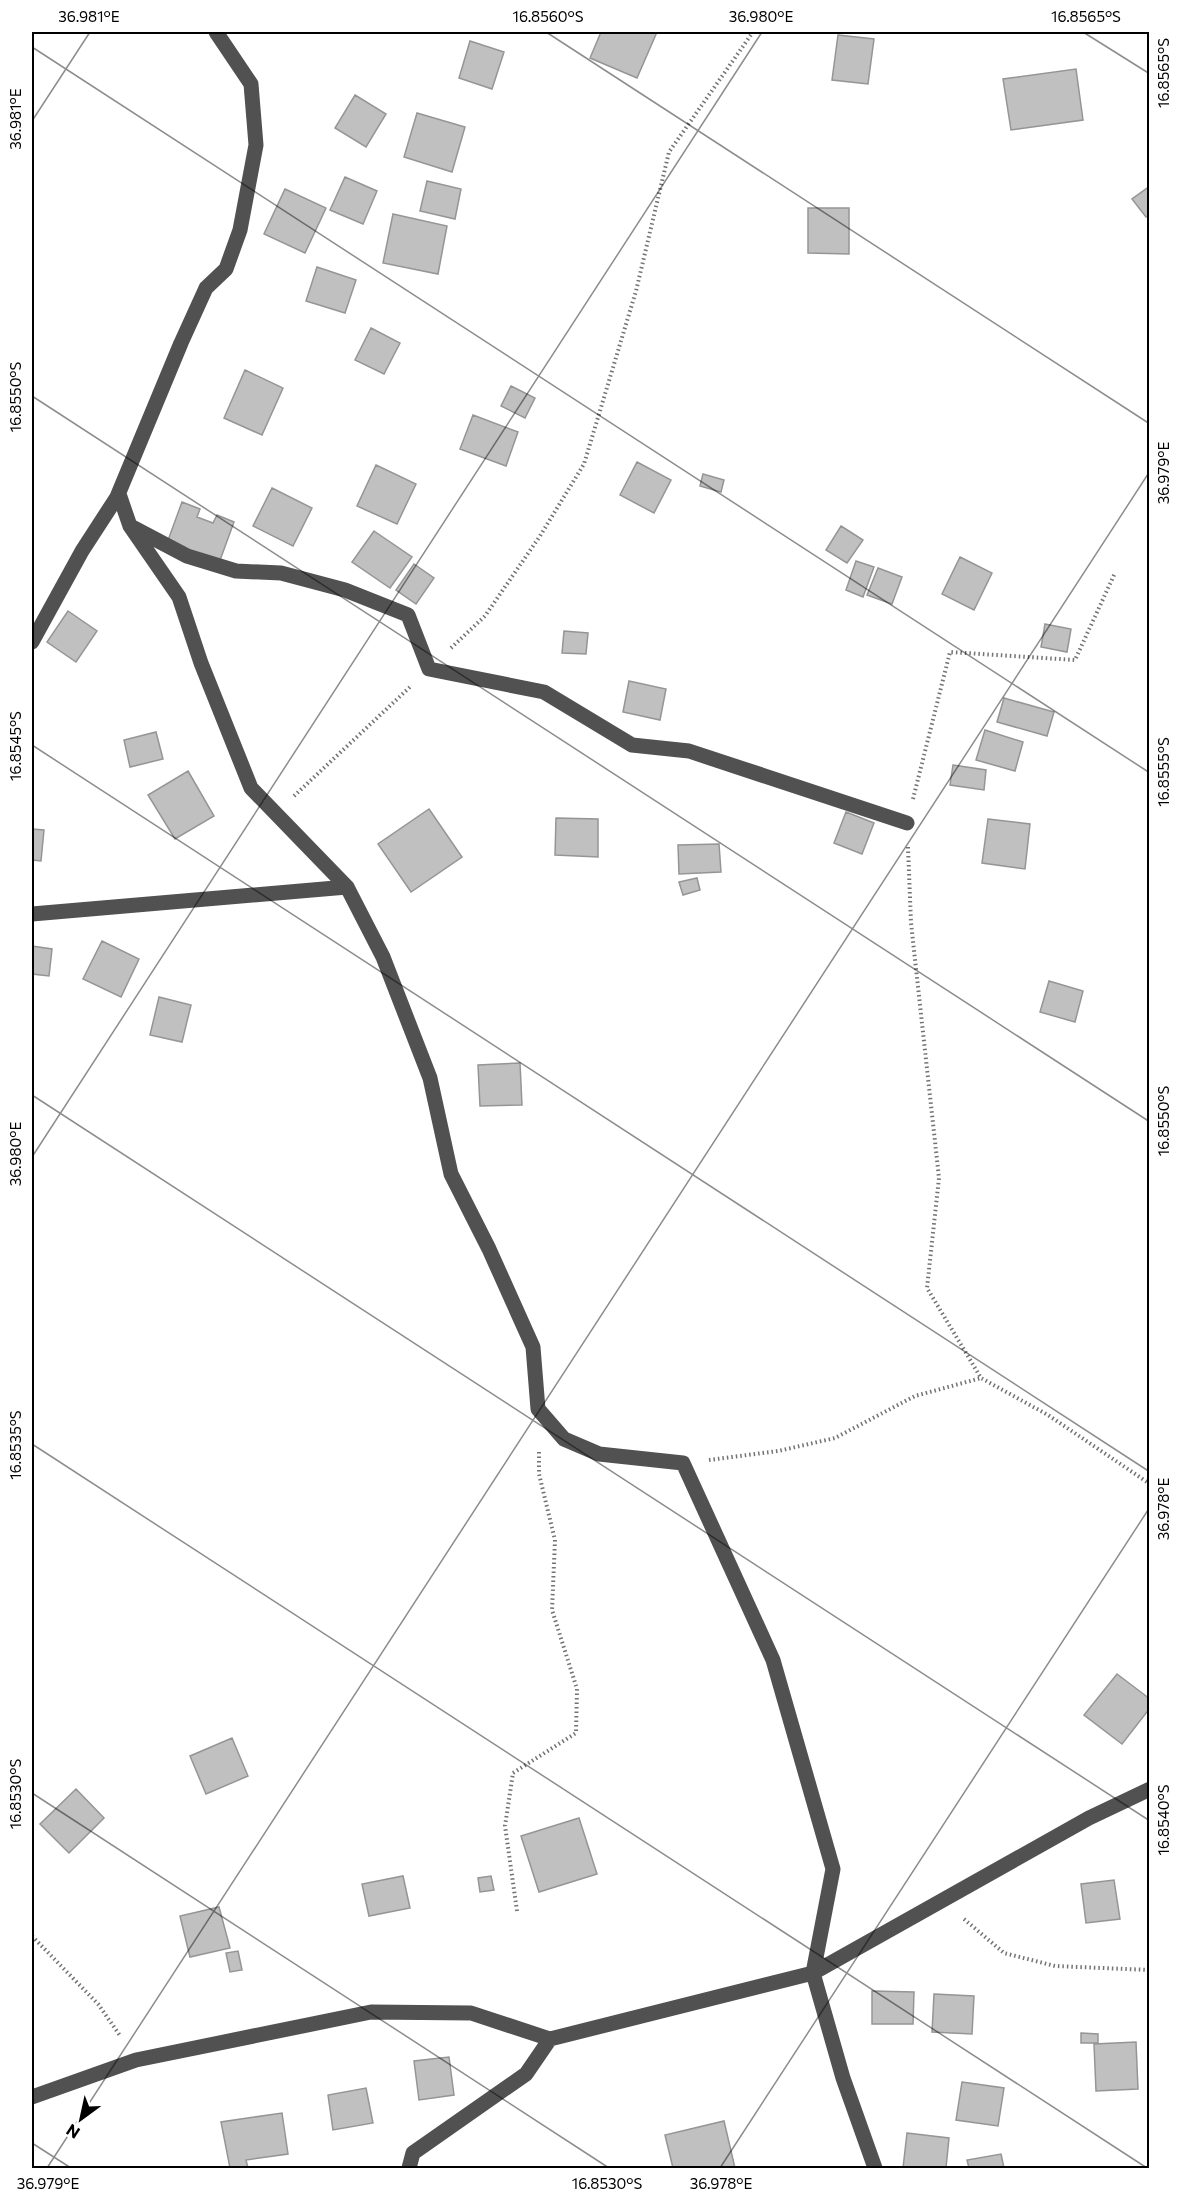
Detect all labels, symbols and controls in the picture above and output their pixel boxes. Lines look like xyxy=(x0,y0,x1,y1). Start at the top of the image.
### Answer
text: 36.981°E xyxy=(58,7,120,25)
text: 16.8560°S xyxy=(513,7,584,25)
text: 36.980°E xyxy=(729,7,793,25)
text: 16.8565°S xyxy=(1051,7,1121,25)
text: 16.8565°S xyxy=(1154,38,1172,108)
text: 36.981°E xyxy=(6,88,24,150)
text: 16.8550°S xyxy=(6,362,24,432)
text: 36.979°E xyxy=(1154,442,1172,504)
text: 16.8545°S xyxy=(6,711,24,781)
text: 16.8555°S xyxy=(1154,737,1172,807)
text: 16.8550°S xyxy=(1154,1086,1172,1156)
text: 36.980°E xyxy=(6,1122,24,1186)
text: 16.8535°S xyxy=(6,1410,24,1480)
text: 36.978°E xyxy=(1154,1478,1172,1540)
text: 16.8530°S xyxy=(6,1759,24,1829)
text: 16.8540°S xyxy=(1154,1784,1172,1855)
north arrow xyxy=(51,2089,111,2149)
text: N xyxy=(62,2121,83,2143)
text: 36.979°E xyxy=(17,2174,79,2192)
text: 16.8530°S xyxy=(572,2174,642,2192)
text: 36.978°E xyxy=(690,2174,752,2192)

